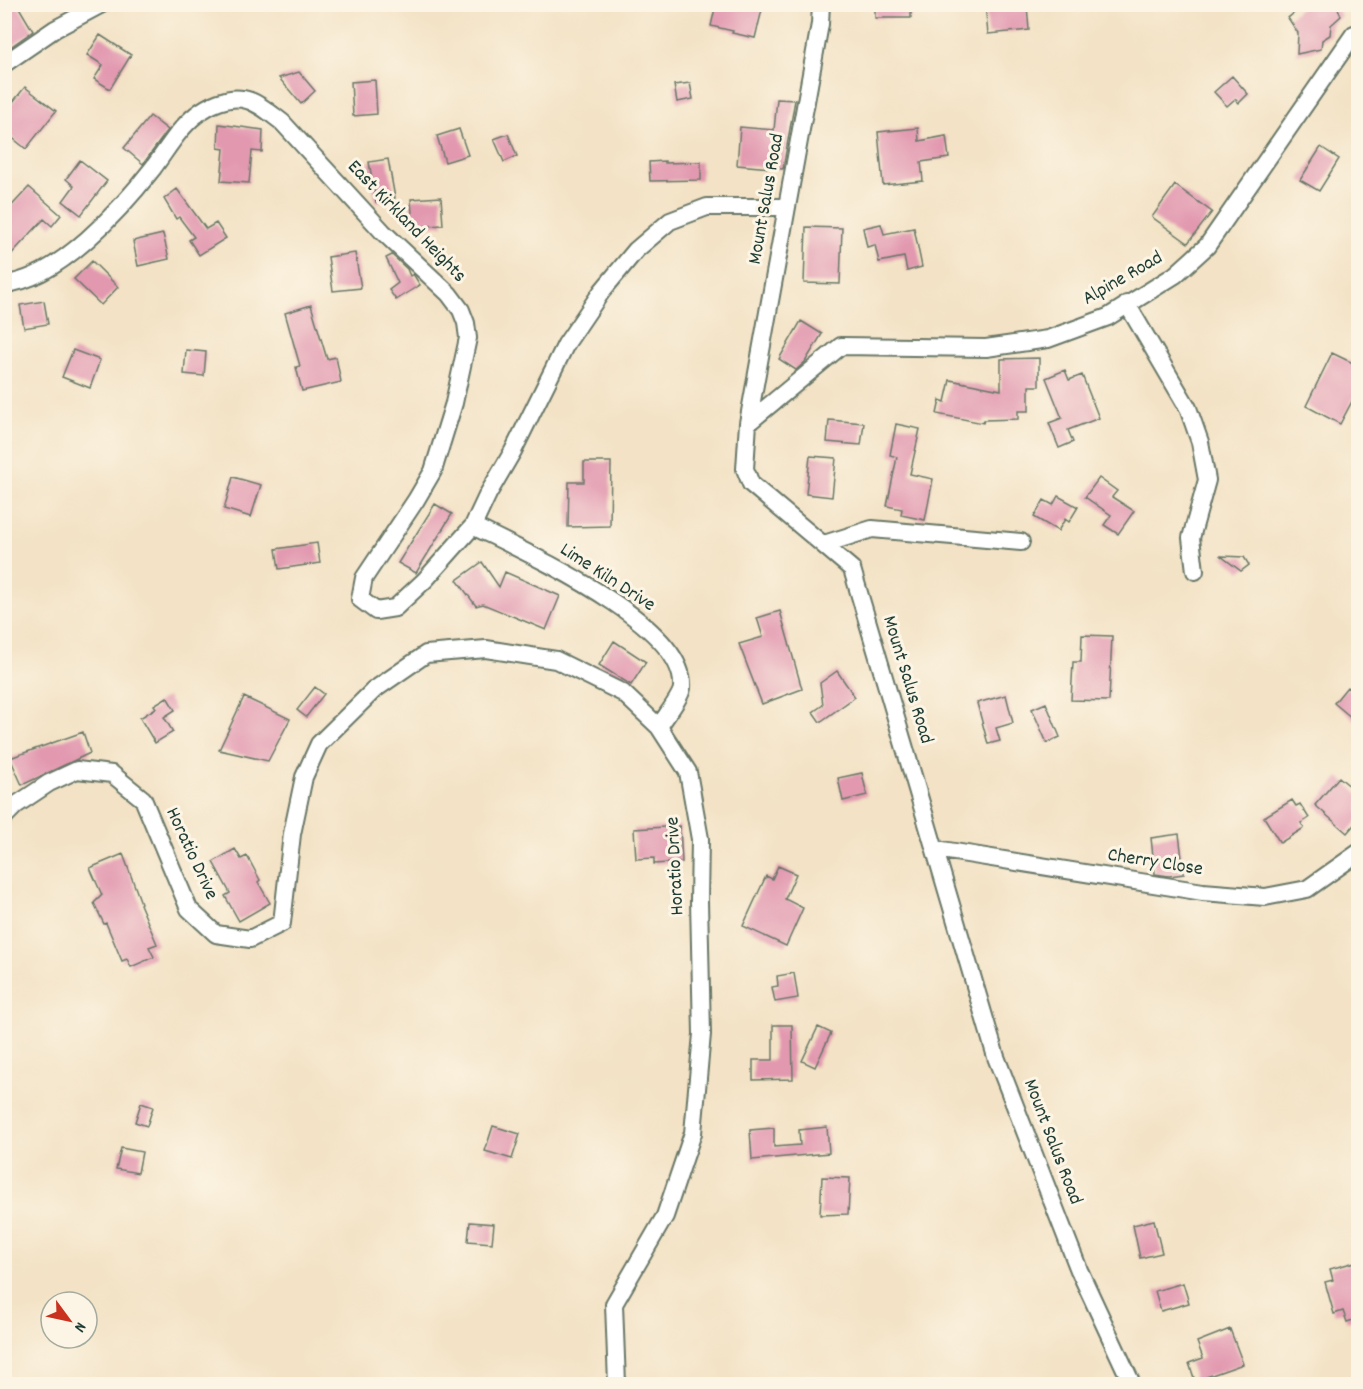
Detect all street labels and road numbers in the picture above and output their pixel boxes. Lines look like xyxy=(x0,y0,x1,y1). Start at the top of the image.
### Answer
street label: Mount Salus Road xyxy=(742,131,792,267)
street label: East Kirkland Heights xyxy=(340,154,472,290)
street label: Alpine Road xyxy=(1078,245,1168,313)
street label: Lime Kiln Drive xyxy=(554,537,660,620)
street label: Mount Salus Road xyxy=(874,613,940,747)
street label: Horatio Drive xyxy=(157,803,225,905)
street label: Horatio Drive xyxy=(659,816,693,916)
street label: Cherry Close xyxy=(1105,842,1205,884)
street label: Mount Salus Road xyxy=(1015,1075,1089,1209)

